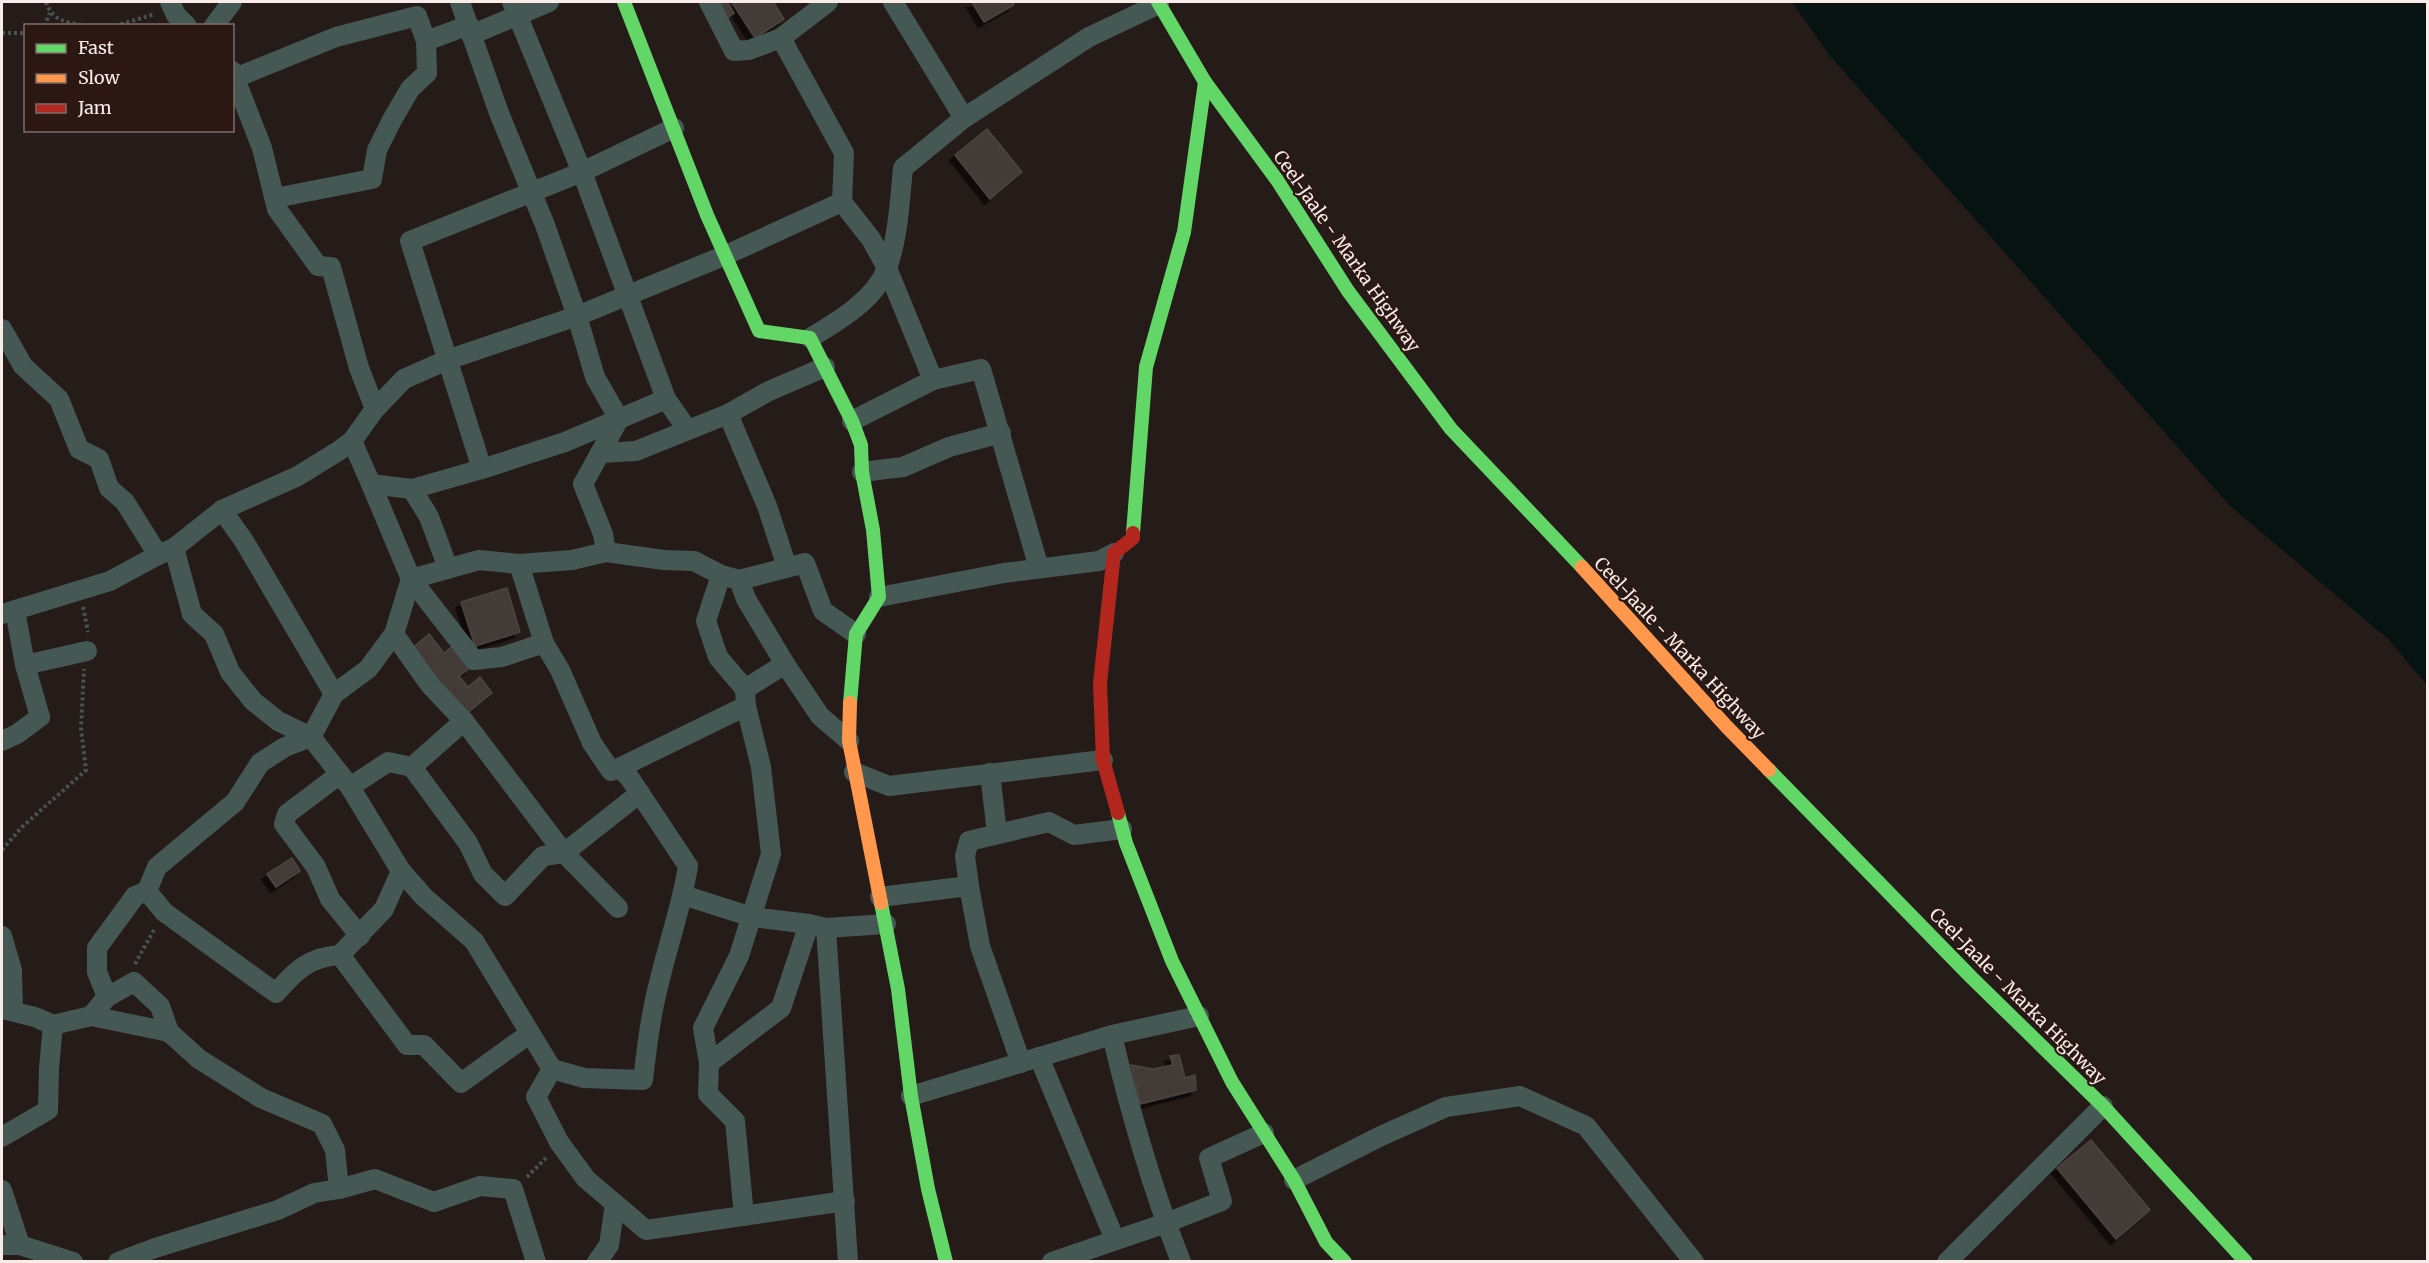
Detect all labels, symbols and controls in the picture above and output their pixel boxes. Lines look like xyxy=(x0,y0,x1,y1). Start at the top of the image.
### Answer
legend xyxy=(24,24,234,132)
text: Fast xyxy=(78,36,114,59)
text: Slow xyxy=(78,66,121,89)
text: Jam xyxy=(77,96,112,119)
street label: Ceel-Jaale - Marka Highway xyxy=(1268,146,1426,357)
street label: Ceel-Jaale - Marka Highway xyxy=(1589,552,1771,744)
street label: Ceel-Jaale - Marka Highway xyxy=(1925,903,2112,1090)

